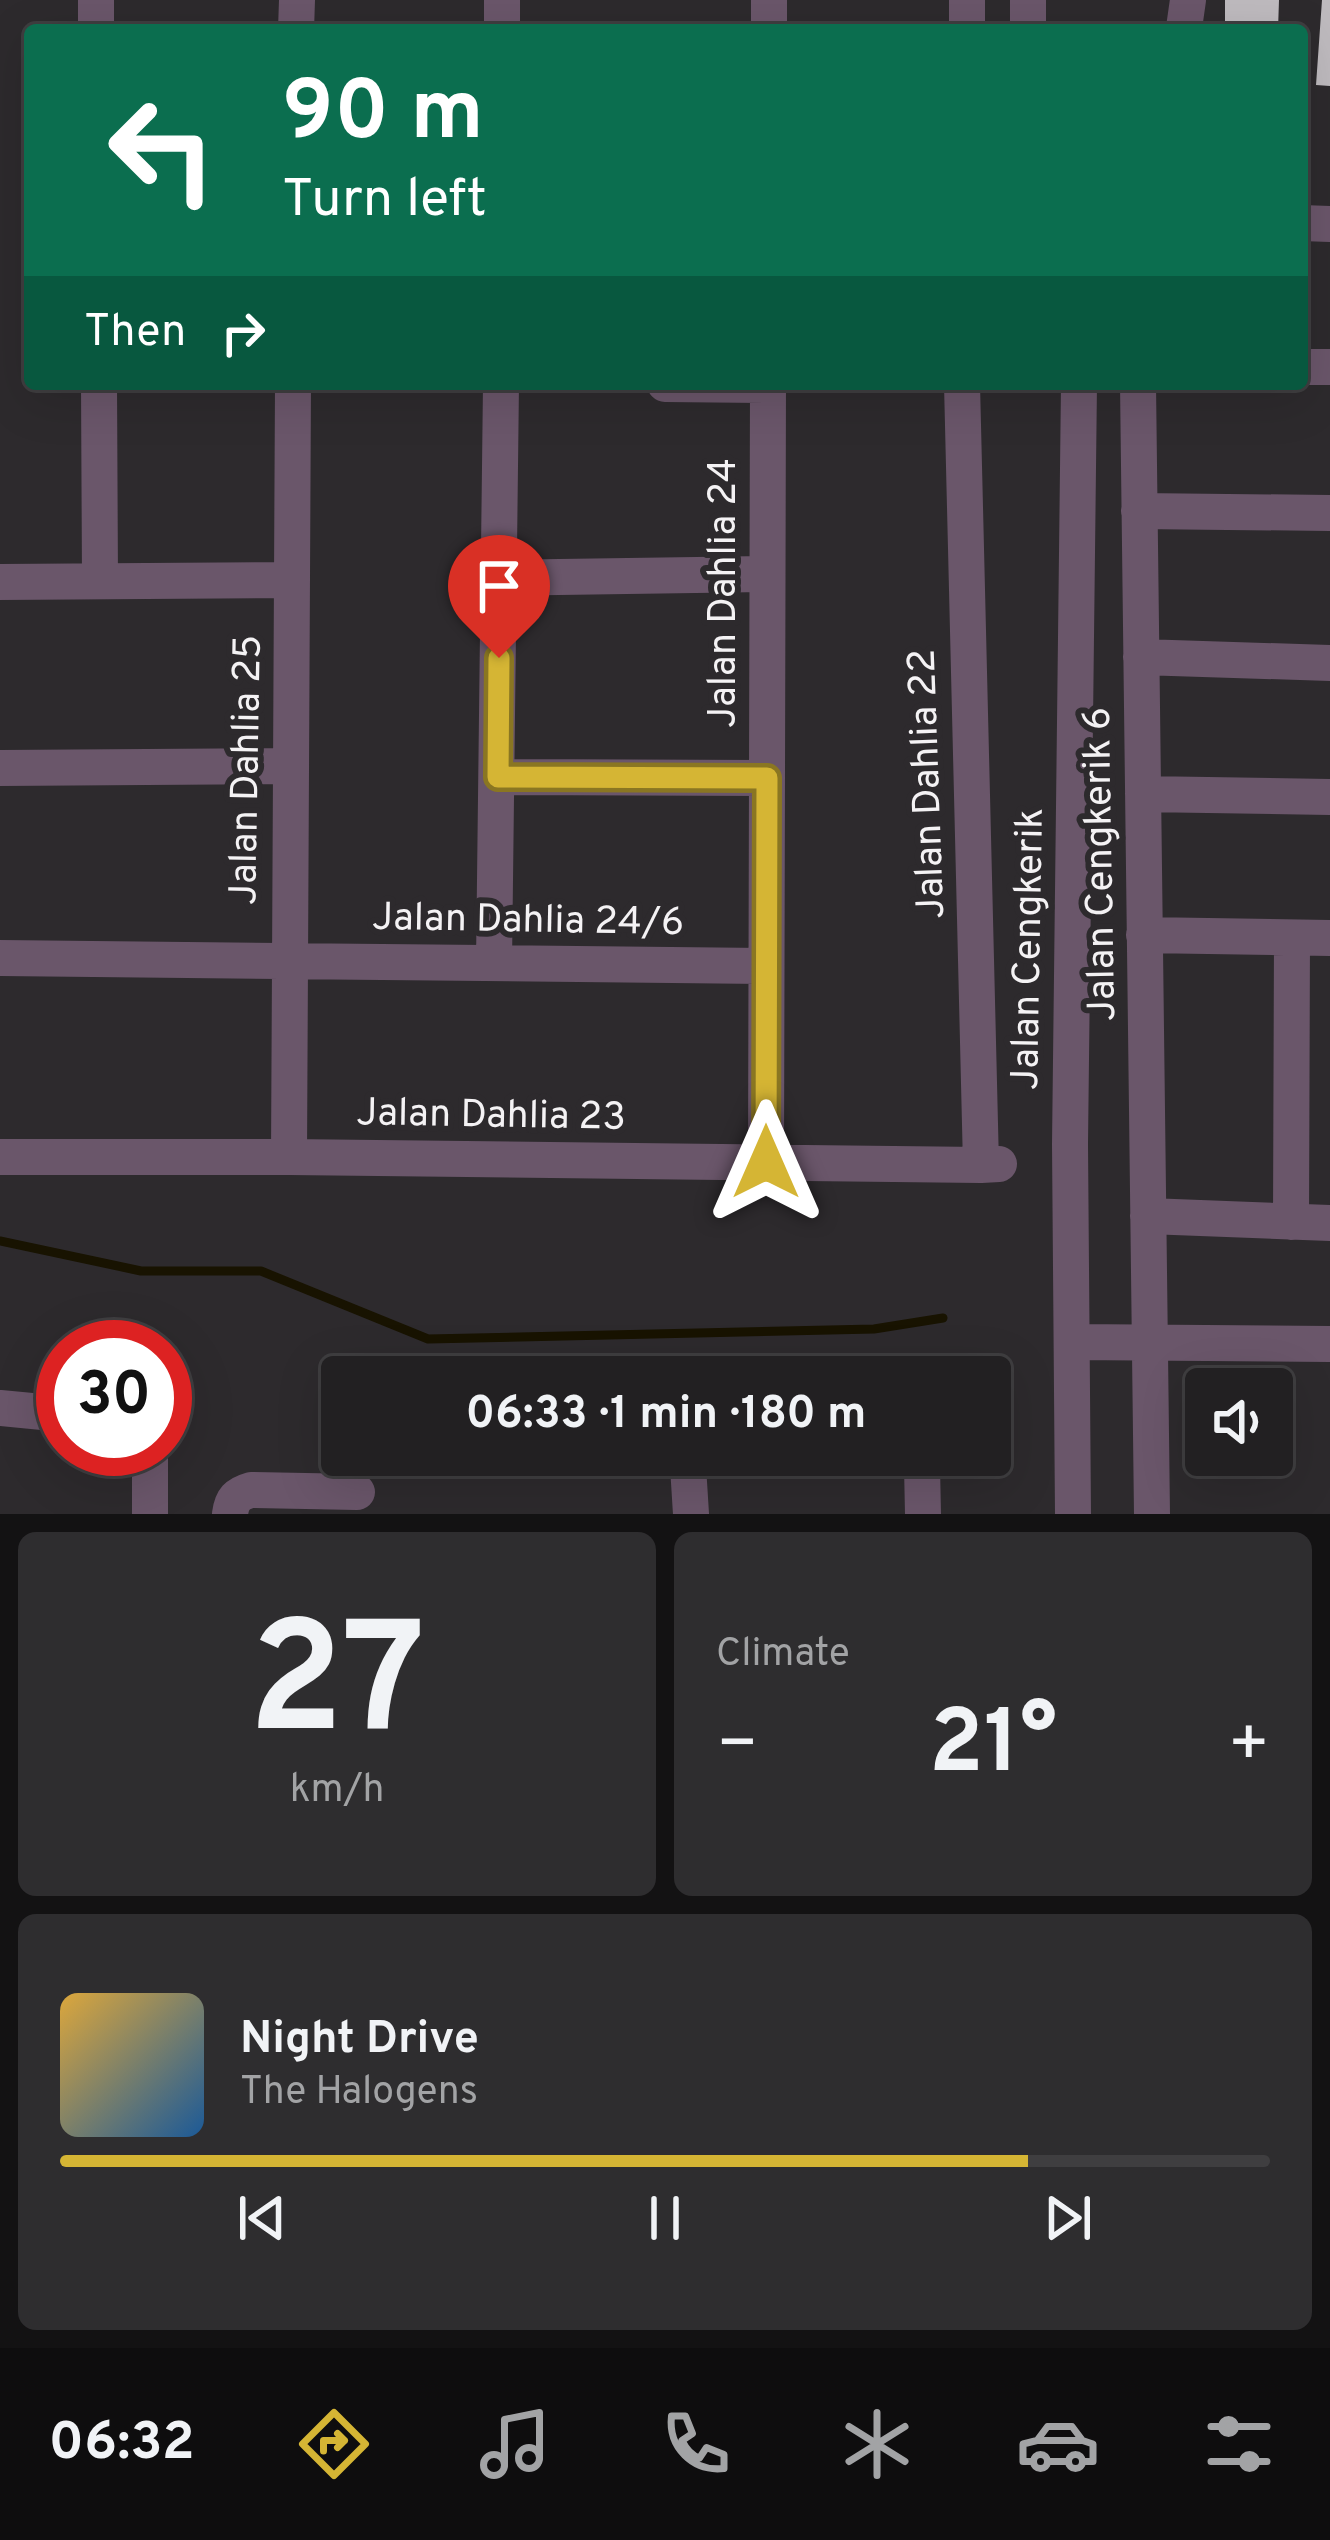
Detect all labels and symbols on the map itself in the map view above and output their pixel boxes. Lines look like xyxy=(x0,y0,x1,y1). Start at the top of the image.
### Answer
street label: Jalan Dahlia 24 xyxy=(701,458,750,728)
pin xyxy=(448,535,550,658)
street label: Jalan Dahlia 25 xyxy=(221,634,275,906)
street label: Jalan Dahlia 22 xyxy=(900,648,958,920)
street label: Jalan Cengkerik 6 xyxy=(1075,706,1129,1022)
street label: Jalan Cengkerik xyxy=(1003,808,1057,1090)
street label: Jalan Dahlia 24/6 xyxy=(371,895,685,949)
street label: Jalan Dahlia 23 xyxy=(356,1090,626,1144)
position arrow xyxy=(703,1099,829,1225)
speed limit sign: 30 xyxy=(36,1320,192,1476)

